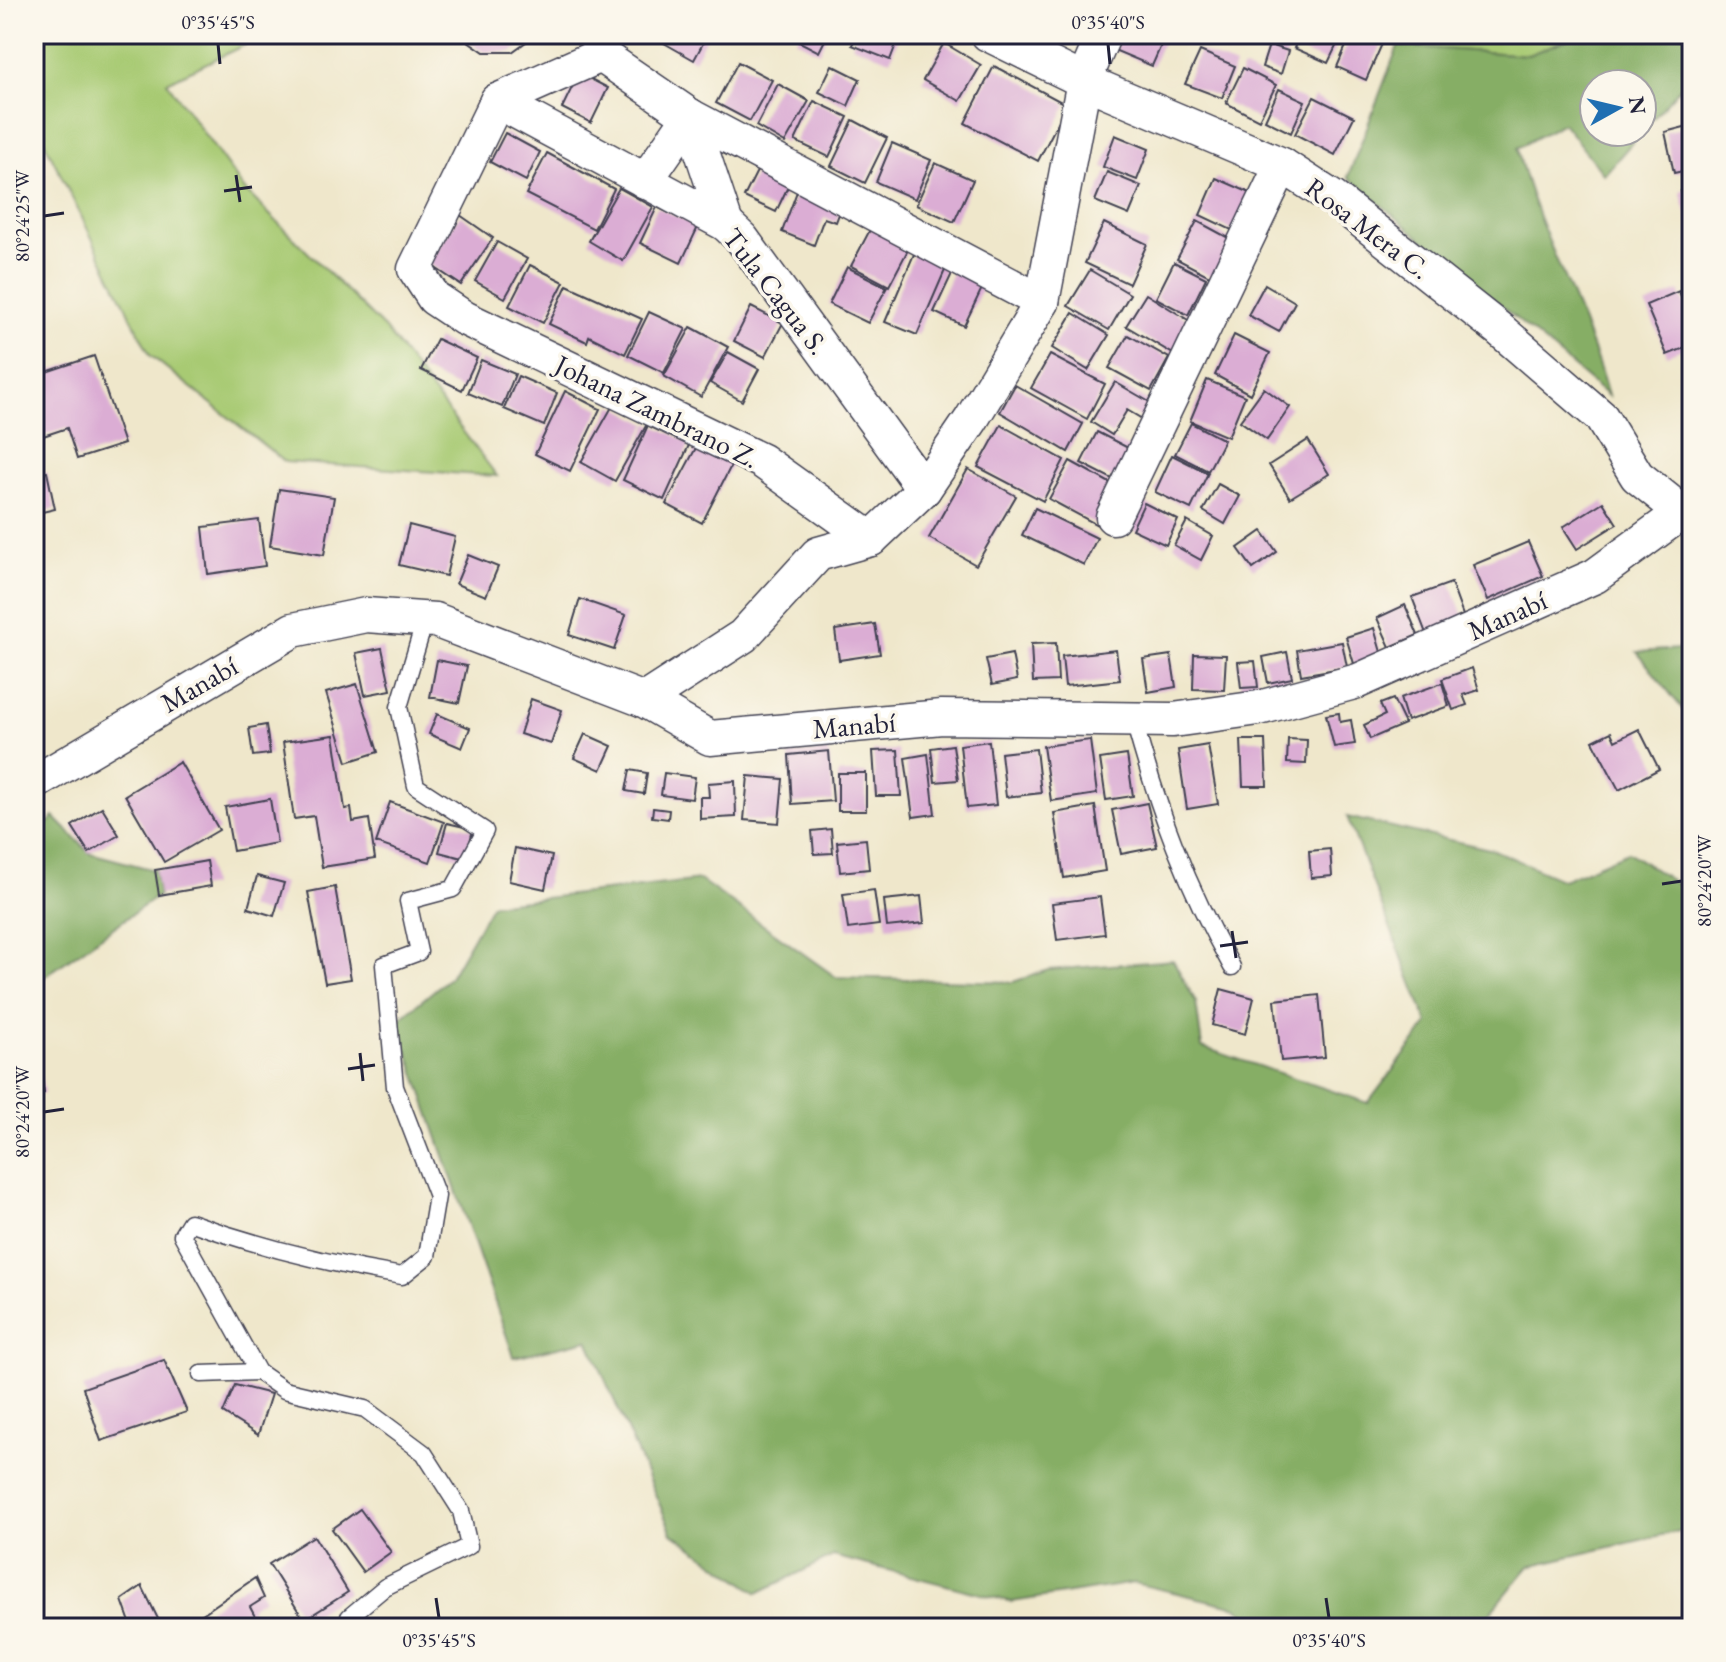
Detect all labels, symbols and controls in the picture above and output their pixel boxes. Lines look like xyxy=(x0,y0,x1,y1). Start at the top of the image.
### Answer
text: 0°35'45"S xyxy=(181,9,255,35)
text: 0°35'40"S xyxy=(1071,9,1145,35)
north arrow xyxy=(1578,68,1658,148)
text: N xyxy=(1622,94,1653,116)
text: 80°24'25"W xyxy=(9,169,35,262)
street label: Rosa Mera C. xyxy=(1298,169,1438,287)
street label: Tula Cagua S. xyxy=(715,220,837,362)
street label: Johana Zambrano Z. xyxy=(547,345,765,476)
street label: Manabí xyxy=(1462,582,1552,648)
street label: Manabí xyxy=(154,648,244,720)
street label: Manabí xyxy=(811,703,897,747)
text: 80°24'20"W xyxy=(1691,834,1717,927)
text: 80°24'20"W xyxy=(9,1065,35,1158)
text: 0°35'45"S xyxy=(402,1627,476,1653)
text: 0°35'40"S xyxy=(1292,1627,1366,1653)

